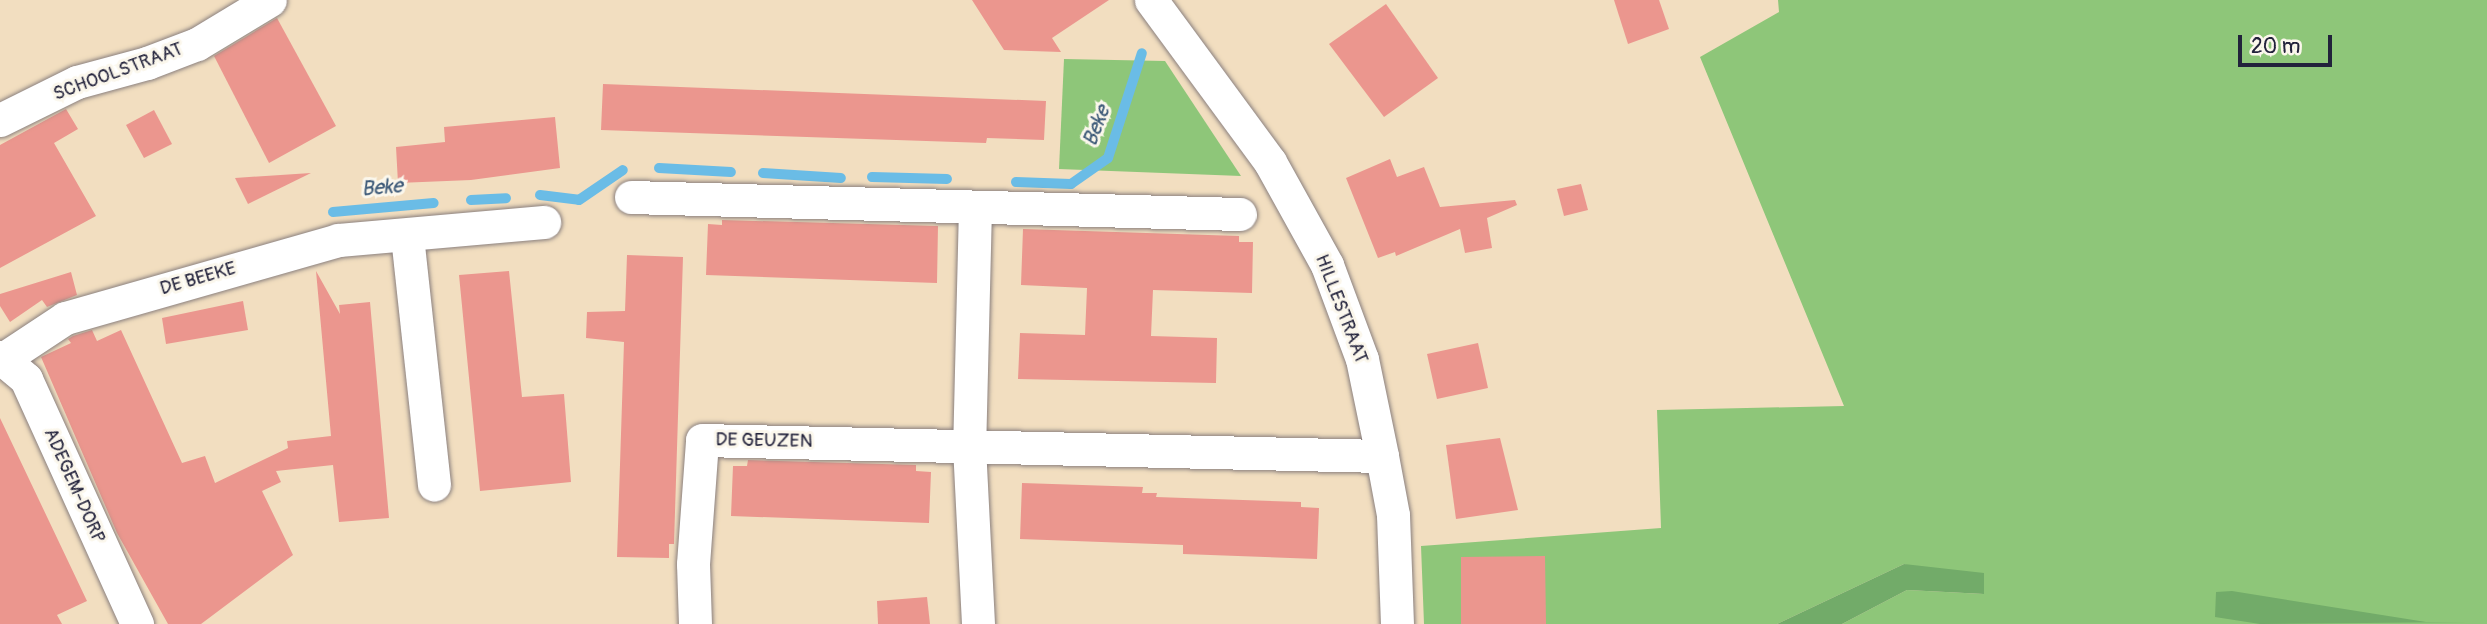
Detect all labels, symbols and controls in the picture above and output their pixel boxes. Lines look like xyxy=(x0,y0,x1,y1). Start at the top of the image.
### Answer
scale bar xyxy=(2242,21,2336,65)
text: 20 m xyxy=(2251,33,2300,60)
street label: SCHOOLSTRAAT xyxy=(50,38,186,106)
water label: Beke xyxy=(1078,102,1116,150)
water label: Beke xyxy=(360,174,404,202)
street label: HILLESTRAAT xyxy=(1310,251,1372,367)
street label: DE BEEKE xyxy=(157,257,239,301)
street label: ADEGEM-DORP xyxy=(38,425,110,547)
street label: DE GEUZEN xyxy=(715,429,813,453)

